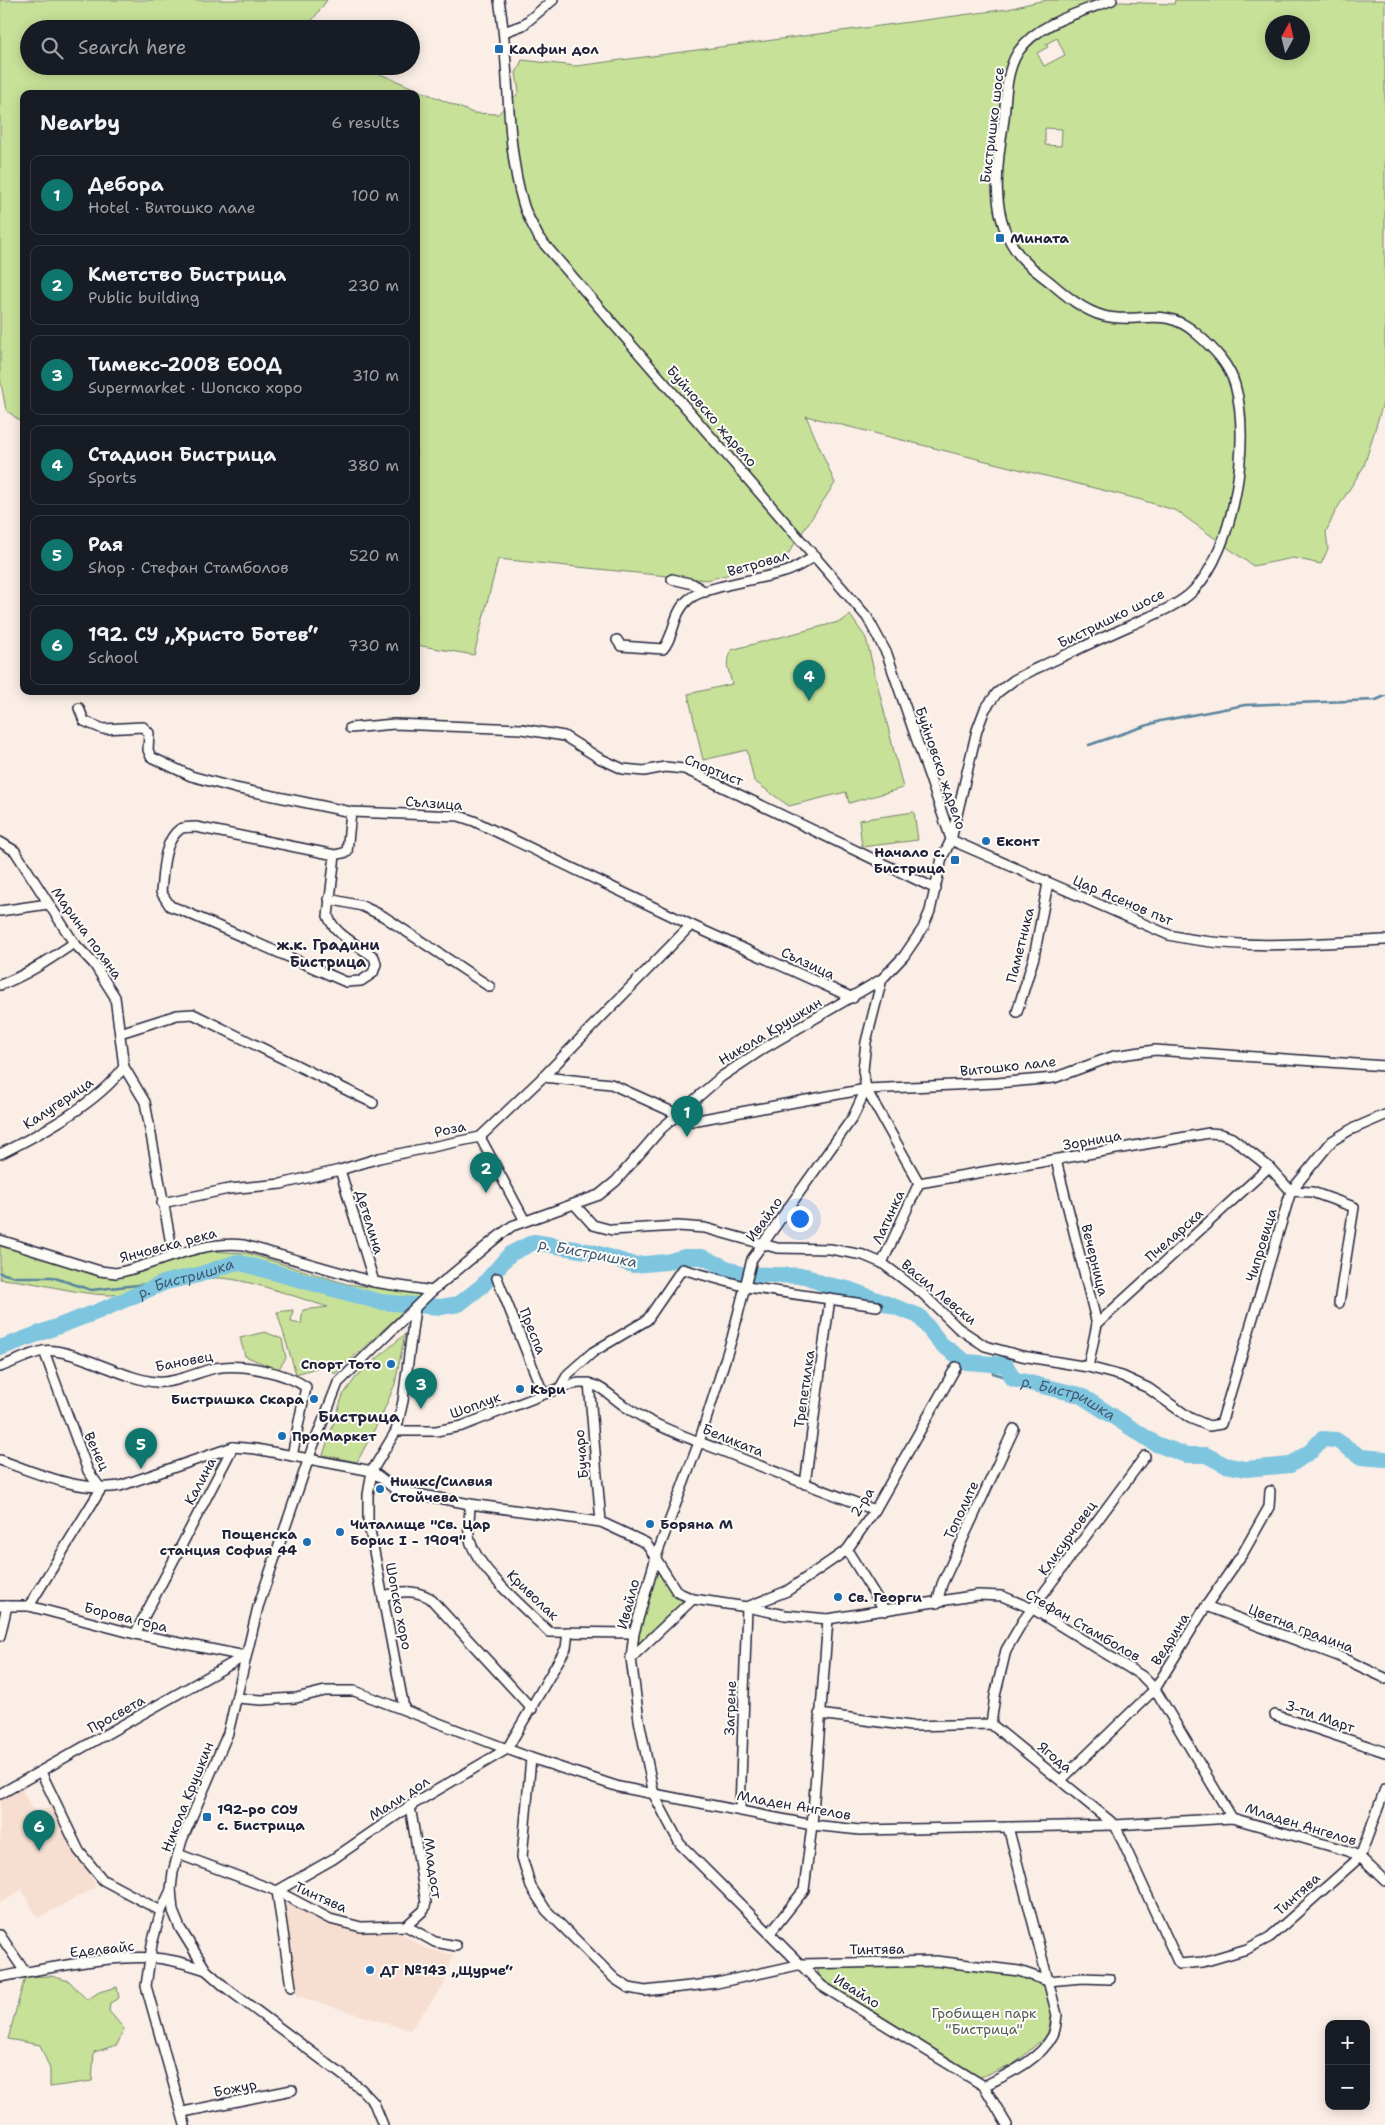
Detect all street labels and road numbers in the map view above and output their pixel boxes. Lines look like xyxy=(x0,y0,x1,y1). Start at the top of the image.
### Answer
street label: Бистришко шосе xyxy=(976,66,1008,184)
street label: Буйновско ждрело xyxy=(663,361,761,471)
street label: Ветровал xyxy=(725,546,791,580)
street label: Бистришко шосе xyxy=(1055,584,1168,652)
street label: Буйновско ждрело xyxy=(912,704,970,832)
street label: Спортист xyxy=(682,750,747,790)
street label: Сълзица xyxy=(405,792,464,814)
street label: Цар Асенов път xyxy=(1070,871,1177,930)
street label: Марина поляна xyxy=(47,883,127,983)
street label: Паметника xyxy=(1002,905,1038,984)
street label: Сълзица xyxy=(778,943,838,983)
street label: Никола Крушкин xyxy=(715,993,825,1069)
street label: Витошко лале xyxy=(959,1052,1057,1080)
street label: Калугерица xyxy=(20,1073,97,1133)
street label: Роза xyxy=(433,1117,468,1141)
street label: Зорница xyxy=(1061,1126,1123,1154)
street label: Латинка xyxy=(868,1187,908,1247)
street label: Детелина xyxy=(352,1188,388,1257)
street label: Ивайло xyxy=(742,1193,786,1245)
street label: Пчеларска xyxy=(1141,1204,1207,1266)
street label: Чипровица xyxy=(1241,1206,1281,1284)
street label: Вечерница xyxy=(1077,1222,1113,1298)
street label: Янчовска река xyxy=(118,1223,219,1267)
street label: Васил Левски xyxy=(898,1255,980,1329)
street label: Преспа xyxy=(516,1305,551,1357)
street label: Бановец xyxy=(154,1347,215,1375)
street label: Трепетилка xyxy=(790,1349,818,1429)
street label: Шоплук xyxy=(447,1387,503,1422)
street label: Беликата xyxy=(700,1420,766,1461)
street label: Венец xyxy=(80,1429,114,1474)
street label: Бучаро xyxy=(570,1429,592,1479)
street label: Калина xyxy=(180,1454,220,1508)
street label: Тополите xyxy=(940,1478,982,1542)
street label: 2-ра xyxy=(846,1484,878,1520)
street label: Клисурчовец xyxy=(1034,1497,1100,1579)
street label: Шопско хоро xyxy=(382,1561,416,1651)
street label: Криволак xyxy=(503,1566,563,1625)
street label: Ивайло xyxy=(613,1577,643,1631)
street label: Стефан Стамболов xyxy=(1022,1585,1144,1665)
street label: Борова гора xyxy=(82,1598,170,1636)
street label: Цветна градина xyxy=(1246,1600,1356,1656)
street label: Ведрина xyxy=(1147,1609,1193,1668)
street label: Загрене xyxy=(720,1680,740,1736)
street label: Просвета xyxy=(84,1691,148,1737)
street label: 3-ти Март xyxy=(1283,1696,1358,1737)
street label: Ягода xyxy=(1034,1738,1076,1777)
street label: Никола Крушкин xyxy=(157,1739,217,1855)
street label: Мали дол xyxy=(365,1772,433,1824)
street label: Младен Ангелов xyxy=(736,1786,852,1824)
street label: Младен Ангелов xyxy=(1243,1799,1359,1849)
street label: Младост xyxy=(420,1836,446,1901)
street label: Тинтява xyxy=(1270,1869,1324,1919)
street label: Тинтява xyxy=(292,1878,350,1917)
street label: Еделвайс xyxy=(69,1937,135,1961)
street label: Тинтява xyxy=(849,1940,905,1958)
street label: Ивайло xyxy=(830,1970,884,2012)
street label: Божур xyxy=(212,2075,258,2101)

